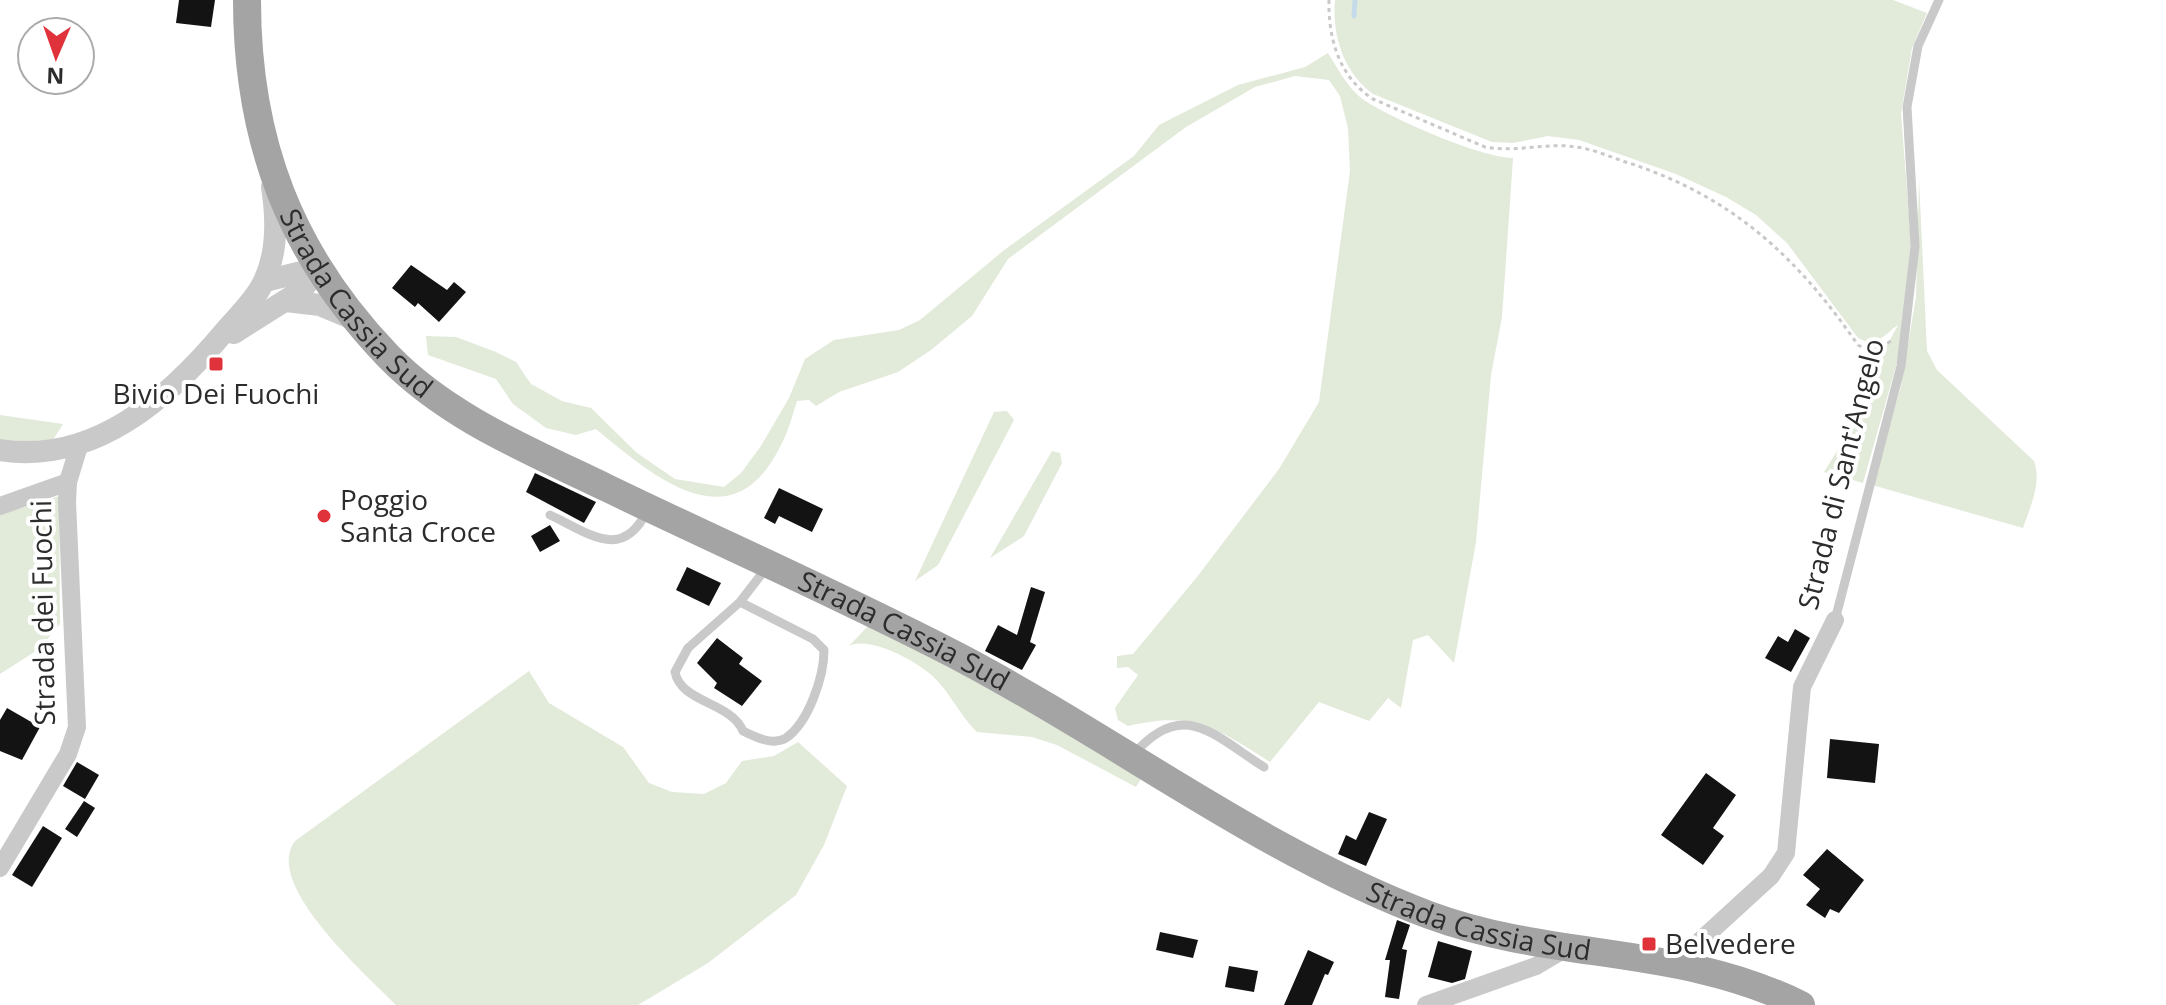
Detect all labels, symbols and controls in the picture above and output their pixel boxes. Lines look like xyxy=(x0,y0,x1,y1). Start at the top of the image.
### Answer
north arrow xyxy=(16,16,96,96)
text: N xyxy=(46,62,65,92)
street label: Strada Cassia Sud xyxy=(272,202,441,406)
street label: Strada di Sant'Angelo xyxy=(1788,334,1892,613)
marker: Bivio Dei Fuochi xyxy=(207,355,225,373)
place label: Bivio Dei Fuochi xyxy=(113,374,319,412)
place label: Poggio Santa Croce xyxy=(340,480,496,550)
street label: Strada dei Fuochi xyxy=(21,500,63,726)
marker: Poggio Santa Croce xyxy=(315,507,333,525)
street label: Strada Cassia Sud xyxy=(792,561,1017,699)
street label: Strada Cassia Sud xyxy=(1361,871,1594,969)
place label: Belvedere xyxy=(1665,924,1796,962)
marker: Belvedere xyxy=(1640,935,1658,953)

